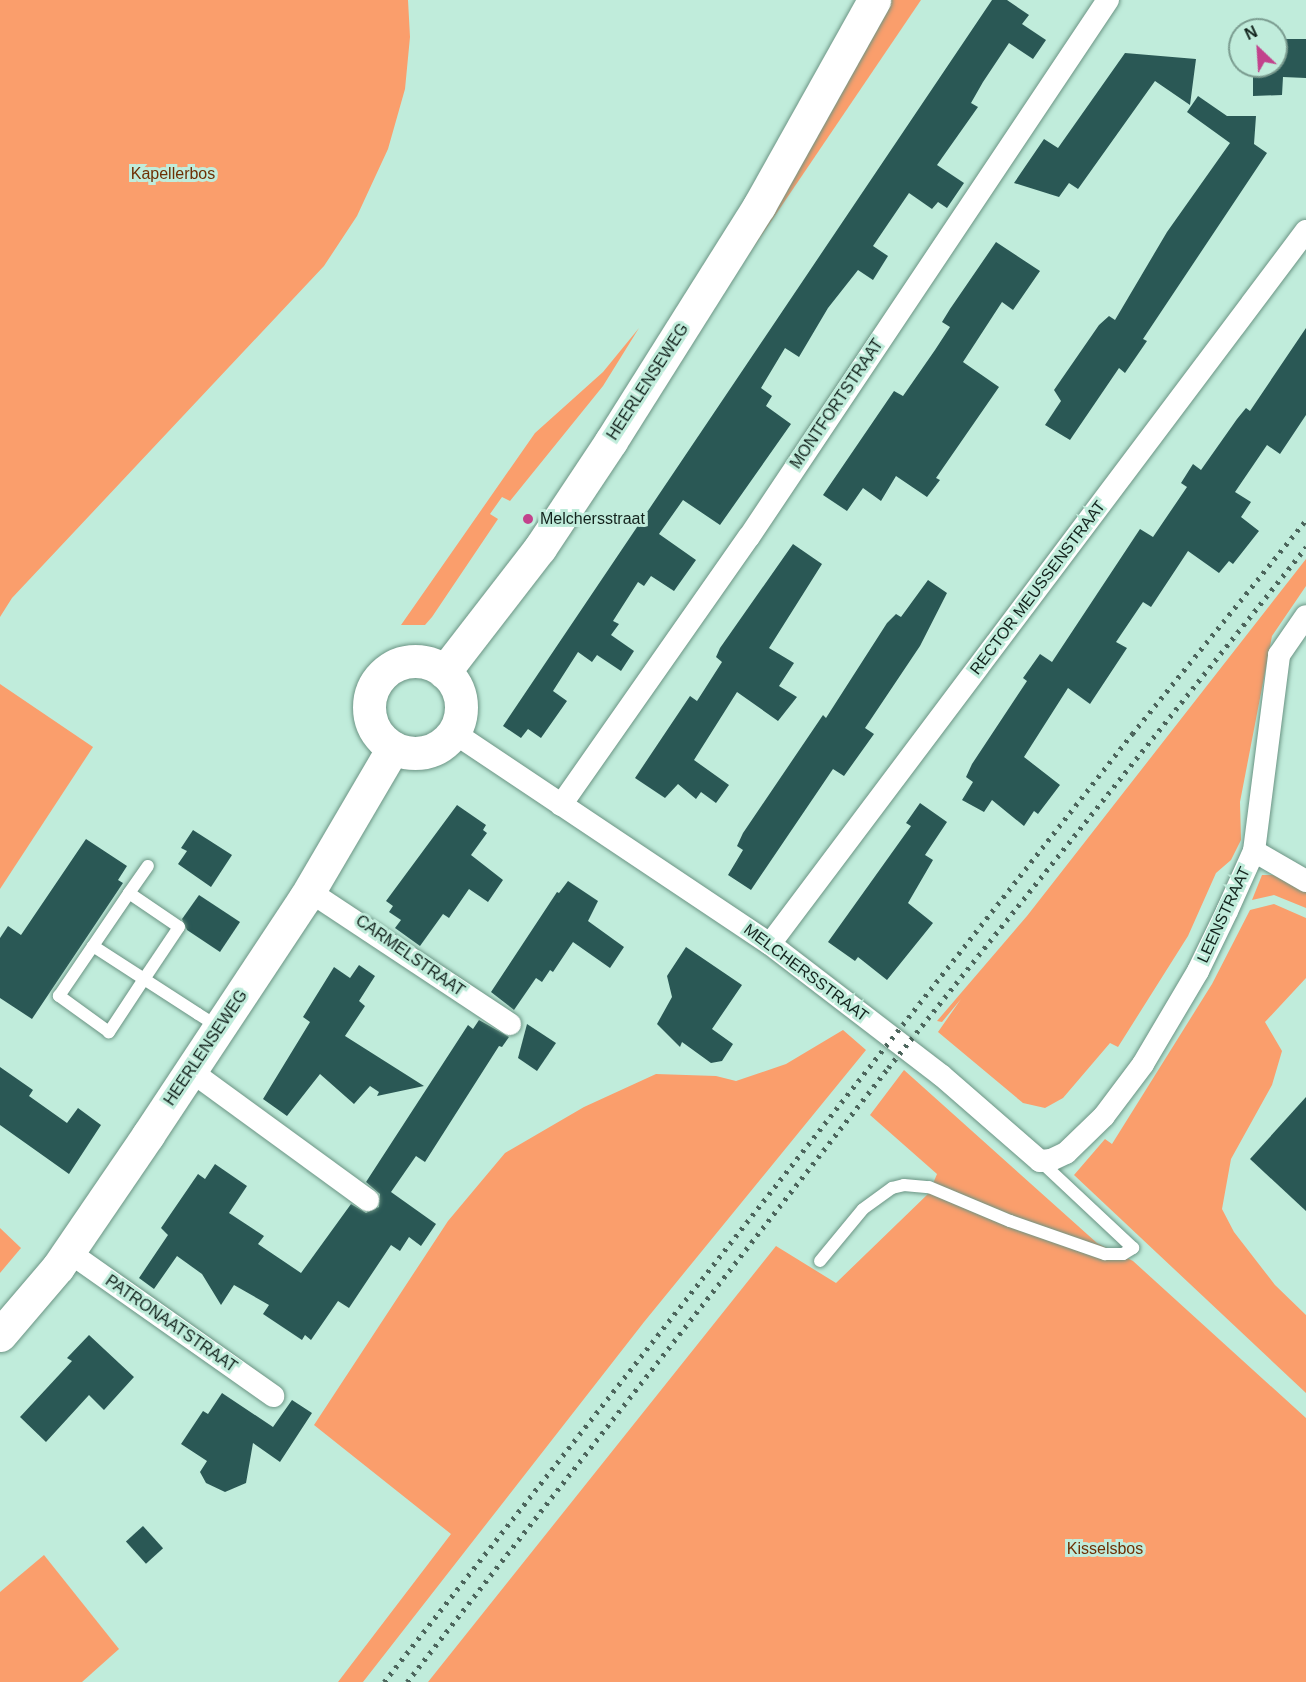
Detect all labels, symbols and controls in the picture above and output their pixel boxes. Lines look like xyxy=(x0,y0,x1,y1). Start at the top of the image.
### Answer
north arrow xyxy=(1228,18,1288,78)
text: N xyxy=(1242,23,1260,43)
park label: Kapellerbos xyxy=(131,164,215,184)
street label: HEERLENSEWEG xyxy=(603,320,693,444)
street label: MONTFORTSTRAAT xyxy=(786,336,888,472)
street label: RECTOR MEUSSENSTRAAT xyxy=(966,497,1110,679)
place label: Melchersstraat xyxy=(540,509,645,529)
marker: Melchersstraat xyxy=(521,512,535,526)
street label: LEENSTRAAT xyxy=(1193,864,1255,966)
street label: CARMELSTRAAT xyxy=(352,911,468,1001)
street label: MELCHERSSTRAAT xyxy=(740,920,872,1026)
street label: HEERLENSEWEG xyxy=(160,987,252,1109)
street label: PATRONAATSTRAAT xyxy=(102,1271,240,1377)
park label: Kisselsbos xyxy=(1067,1539,1143,1559)

